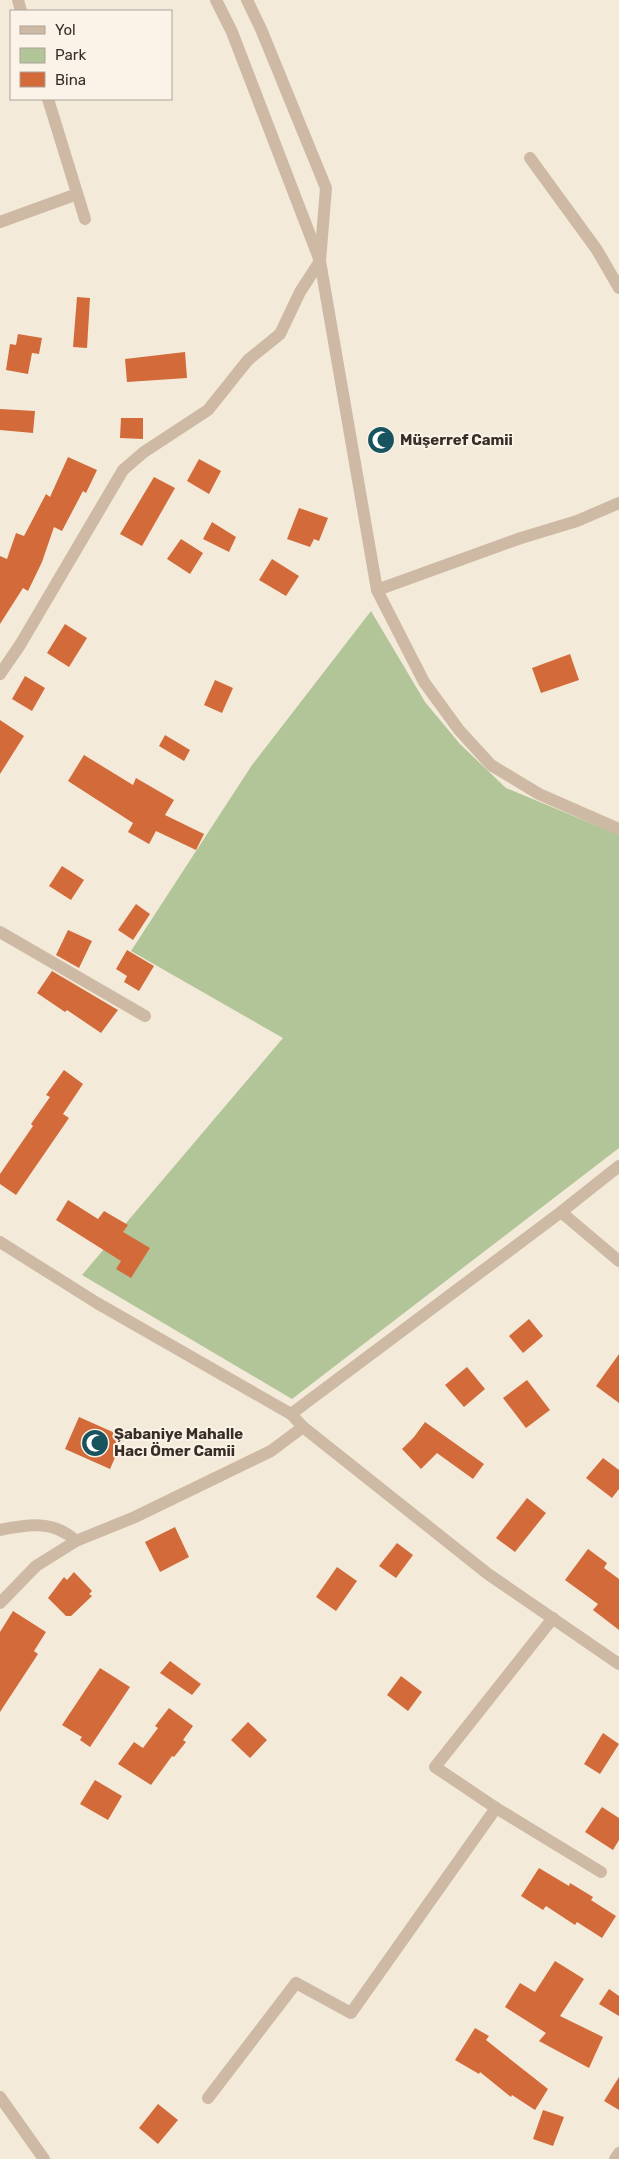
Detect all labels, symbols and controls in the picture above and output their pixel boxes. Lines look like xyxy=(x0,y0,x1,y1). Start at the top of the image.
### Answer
legend xyxy=(10,10,172,100)
text: Yol xyxy=(55,21,76,39)
text: Park xyxy=(55,46,86,64)
text: Bina xyxy=(55,71,86,89)
mosque icon: Müşerref Camii xyxy=(366,425,396,455)
place label: Müşerref Camii xyxy=(400,431,513,449)
place label: Şabaniye Mahalle Hacı Ömer Camii xyxy=(114,1425,243,1460)
mosque icon: Şabaniye Mahalle Hacı Ömer Camii xyxy=(80,1428,110,1458)

